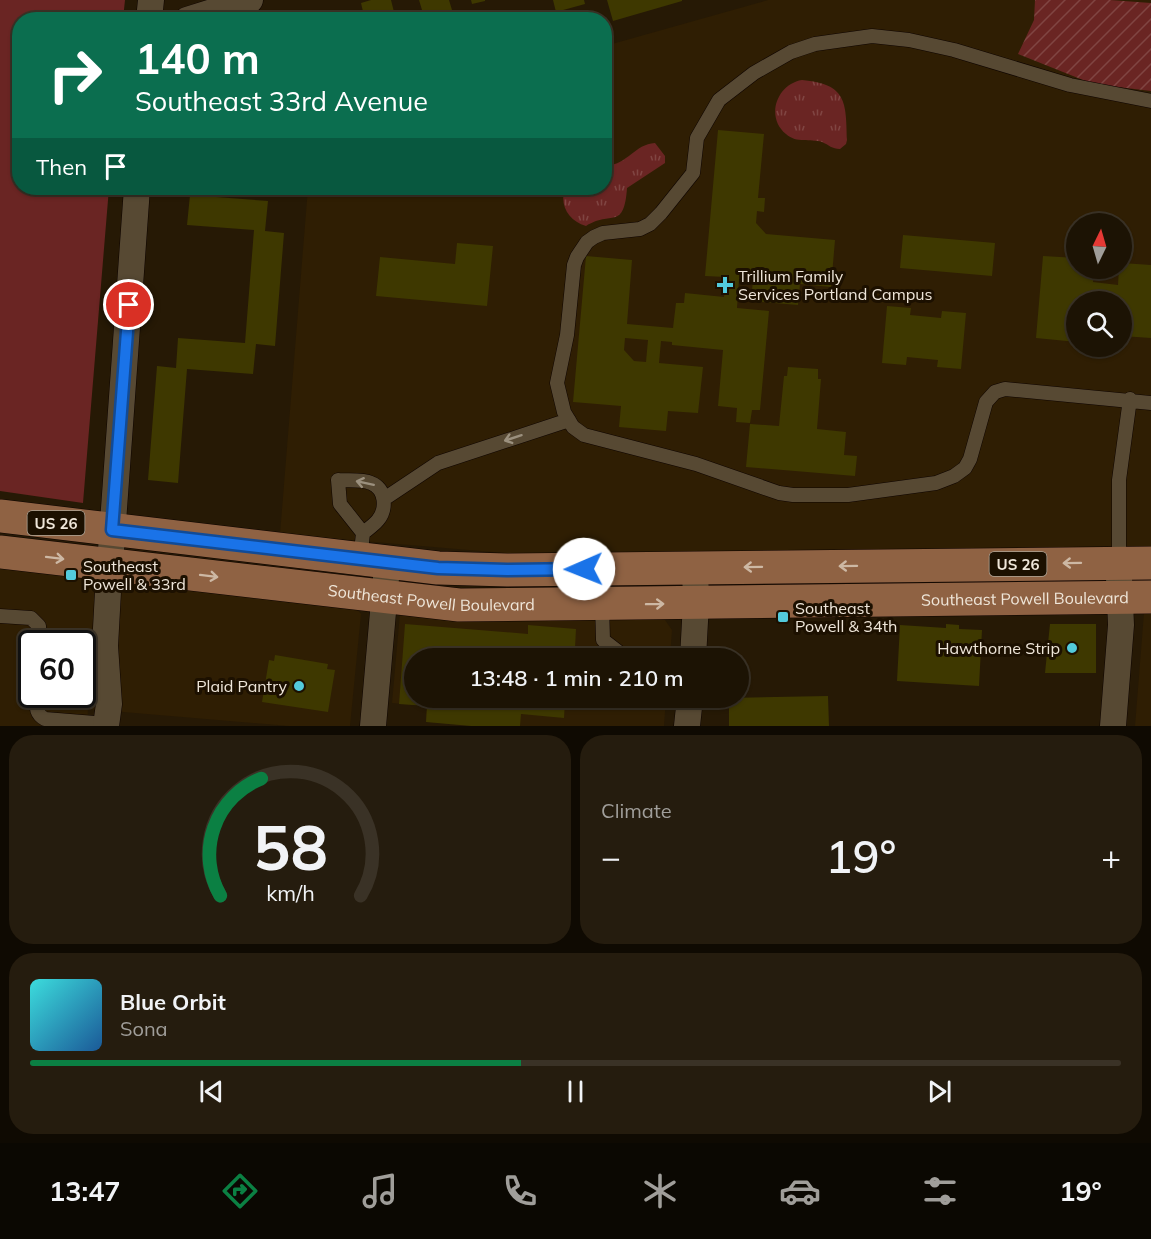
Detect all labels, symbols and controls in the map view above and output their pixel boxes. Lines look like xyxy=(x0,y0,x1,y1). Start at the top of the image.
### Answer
text: 140 m xyxy=(135,32,260,85)
icon: right xyxy=(36,36,114,114)
text: Southeast 33rd Avenue xyxy=(135,84,428,118)
icon: arrive xyxy=(99,150,132,183)
text: Then xyxy=(36,153,87,181)
north arrow xyxy=(1066,213,1132,279)
map controls xyxy=(1066,213,1132,357)
place label: Trillium Family Services Portland Campus xyxy=(738,266,933,304)
marker: Trillium Family Services Portland Campus xyxy=(716,276,734,294)
pin xyxy=(103,279,154,330)
icon: arrive xyxy=(112,288,145,321)
button: search xyxy=(1066,291,1132,357)
one-way arrow xyxy=(504,433,523,444)
one-way arrow xyxy=(356,477,375,488)
road number: US 26 xyxy=(28,511,84,535)
position arrow xyxy=(552,537,616,601)
road number: US 26 xyxy=(990,552,1046,576)
one-way arrow xyxy=(44,553,64,564)
place label: Southeast Powell & 33rd xyxy=(83,556,186,594)
one-way arrow xyxy=(1062,557,1082,569)
one-way arrow xyxy=(838,560,858,572)
one-way arrow xyxy=(744,561,764,573)
marker: Southeast Powell & 33rd xyxy=(64,568,78,582)
one-way arrow xyxy=(199,571,219,582)
street label: Southeast Powell Boulevard xyxy=(327,580,535,615)
street label: Southeast Powell Boulevard xyxy=(921,587,1129,610)
one-way arrow xyxy=(644,598,664,609)
place label: Southeast Powell & 34th xyxy=(795,598,897,636)
marker: Southeast Powell & 34th xyxy=(776,610,790,624)
speed limit sign: 60 xyxy=(18,630,96,708)
place label: Hawthorne Strip xyxy=(937,638,1060,658)
marker: Hawthorne Strip xyxy=(1065,641,1079,655)
text: 13:48 · 1 min · 210 m xyxy=(469,664,684,692)
place label: Plaid Pantry xyxy=(196,676,287,696)
marker: Plaid Pantry xyxy=(292,679,306,693)
text: Climate xyxy=(601,798,672,823)
text: 58 xyxy=(253,807,327,886)
text: 19° xyxy=(826,828,896,884)
text: − xyxy=(601,836,621,877)
text: + xyxy=(1101,836,1121,877)
text: km/h xyxy=(266,880,314,907)
text: Blue Orbit xyxy=(120,988,226,1016)
text: Sona xyxy=(120,1016,168,1041)
icon: previous xyxy=(195,1075,228,1108)
icon: pause xyxy=(559,1075,592,1108)
icon: next xyxy=(923,1075,956,1108)
icon: directions xyxy=(219,1170,261,1212)
icon: music xyxy=(359,1170,401,1212)
icon: phone xyxy=(499,1170,541,1212)
icon: climate xyxy=(639,1170,681,1212)
icon: car xyxy=(779,1170,821,1212)
icon: filters xyxy=(919,1170,961,1212)
text: 13:47 xyxy=(49,1174,121,1208)
text: 19° xyxy=(1059,1174,1102,1208)

